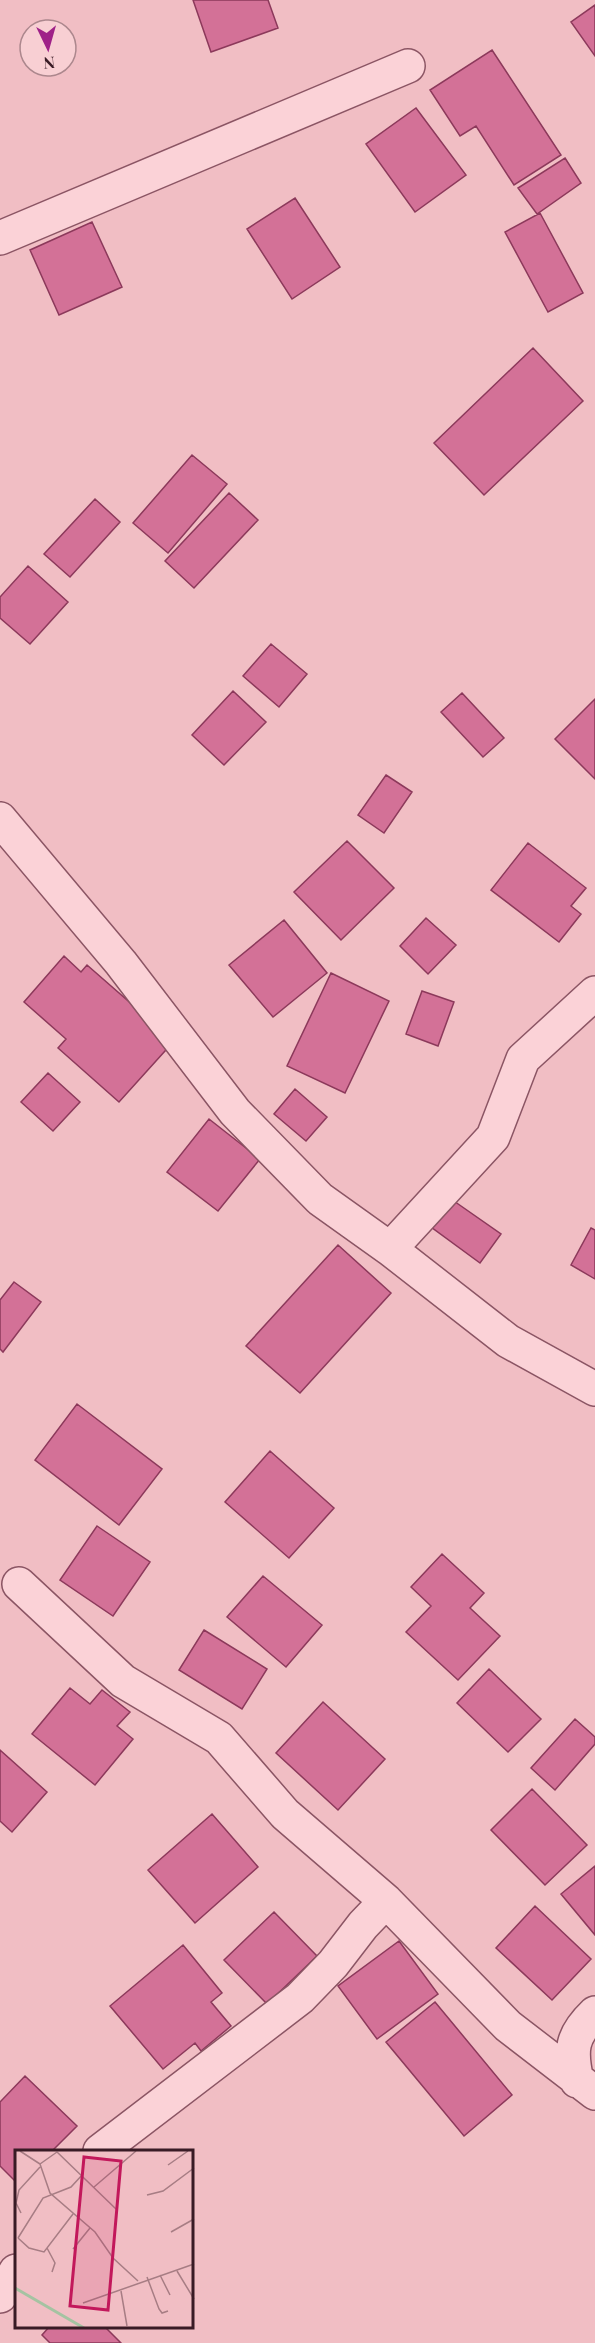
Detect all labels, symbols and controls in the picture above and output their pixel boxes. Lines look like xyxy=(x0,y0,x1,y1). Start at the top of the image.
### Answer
north arrow xyxy=(18,18,78,78)
text: N xyxy=(42,52,56,74)
inset map xyxy=(15,2150,194,2328)

